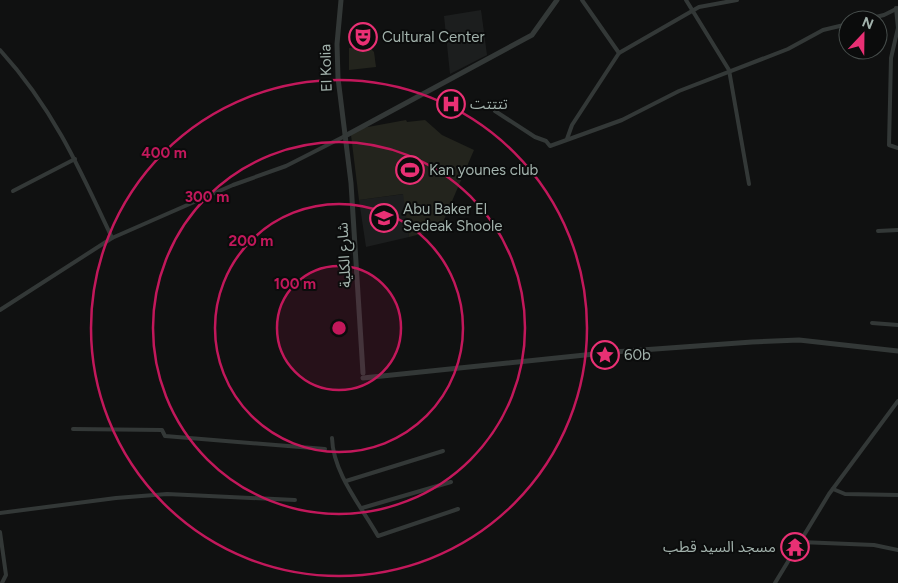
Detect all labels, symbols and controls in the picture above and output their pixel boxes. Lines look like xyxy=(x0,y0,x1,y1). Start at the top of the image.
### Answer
north arrow xyxy=(838,10,888,60)
text: N xyxy=(859,14,876,33)
theatre icon: Cultural Center xyxy=(348,22,378,52)
place label: Cultural Center xyxy=(382,28,485,46)
street label: El Kolia xyxy=(316,44,336,92)
hospital icon: تتتتت xyxy=(436,89,466,119)
place label: تتتتت xyxy=(470,95,508,113)
text: 400 m xyxy=(141,144,187,162)
sports icon: Kan younes club xyxy=(395,155,425,185)
place label: Kan younes club xyxy=(429,161,539,179)
text: 300 m xyxy=(185,188,229,206)
place label: Abu Baker El Sedeak Shoole xyxy=(403,200,502,235)
school or university icon: Abu Baker El Sedeak Shoole xyxy=(369,203,399,233)
street label: شارع الكلية xyxy=(333,221,358,288)
text: 200 m xyxy=(229,232,273,250)
text: 100 m xyxy=(274,275,316,293)
centre of rings xyxy=(330,319,348,337)
place icon: 60b xyxy=(590,340,620,370)
place label: 60b xyxy=(624,346,651,364)
temple icon: مسجد السيد قطب xyxy=(780,532,810,562)
place label: مسجد السيد قطب xyxy=(663,538,776,556)

